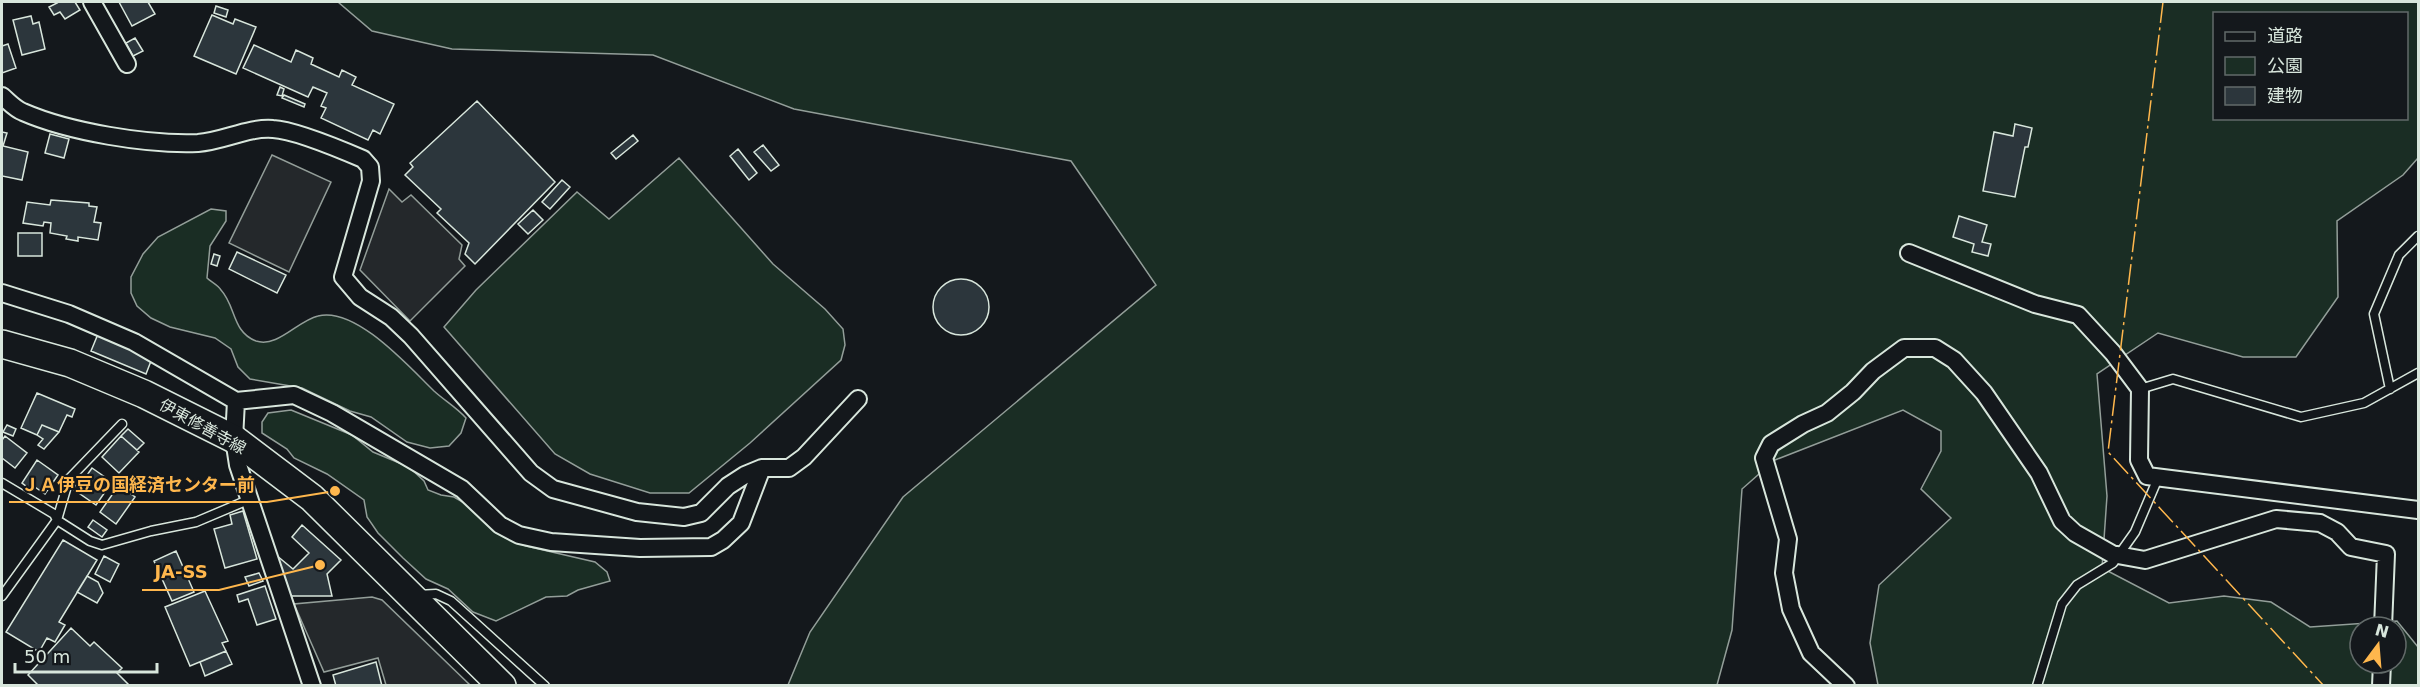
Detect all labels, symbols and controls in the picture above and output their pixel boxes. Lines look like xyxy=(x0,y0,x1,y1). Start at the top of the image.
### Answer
legend xyxy=(2213,12,2408,120)
text: 道路 xyxy=(2267,25,2303,46)
text: 公園 xyxy=(2267,55,2303,76)
text: 建物 xyxy=(2267,85,2303,106)
street label: 伊東修善寺線 xyxy=(156,395,249,458)
callout: ＪＡ伊豆の国経済センター前 xyxy=(9,466,267,502)
text: ＪＡ伊豆の国経済センター前 xyxy=(21,474,255,495)
callout: JA-SS xyxy=(142,554,219,590)
text: JA-SS xyxy=(152,561,208,582)
north arrow xyxy=(2348,615,2408,675)
text: N xyxy=(2373,620,2391,642)
scale bar xyxy=(15,636,158,674)
text: 50 m xyxy=(24,646,70,667)

